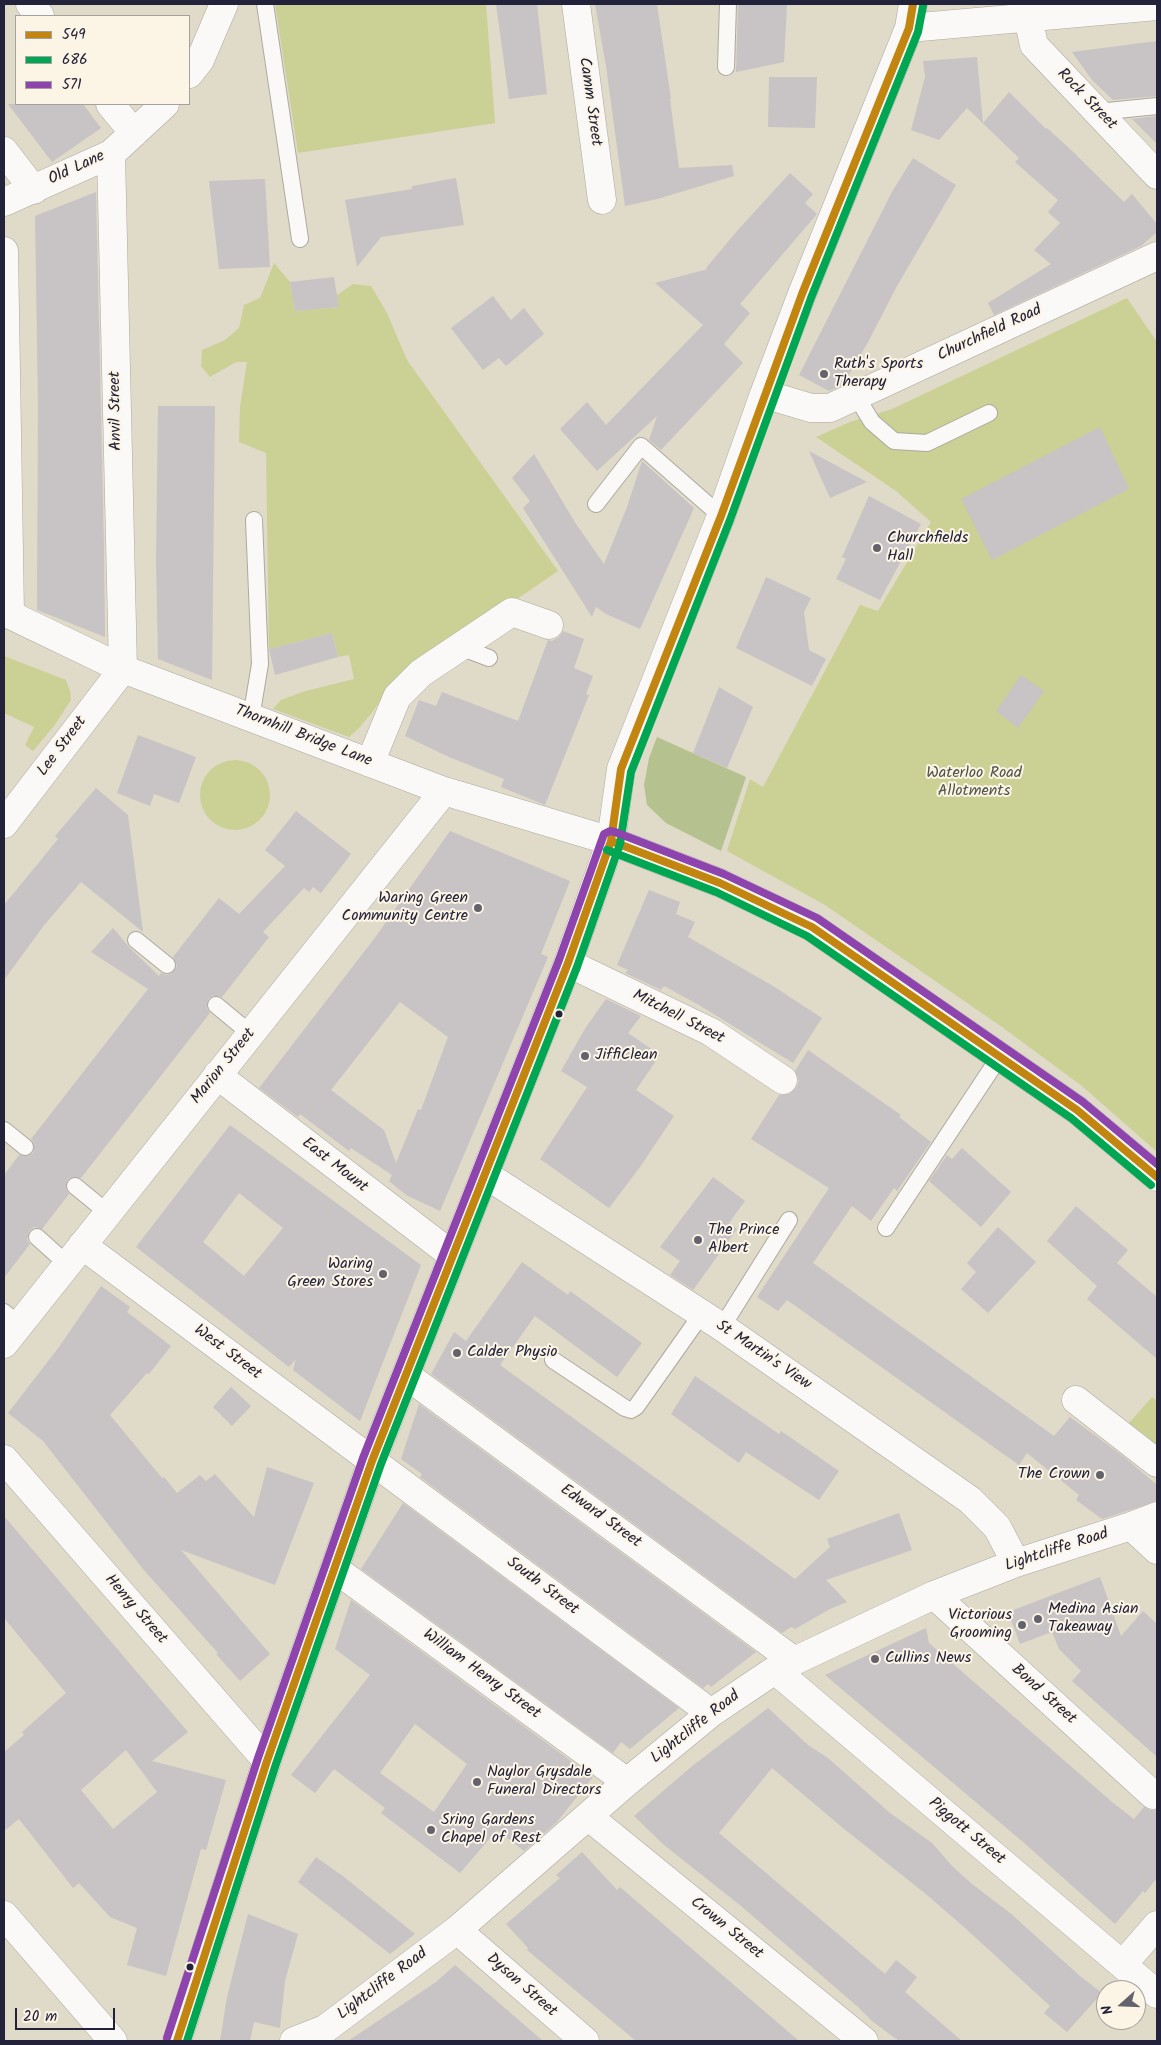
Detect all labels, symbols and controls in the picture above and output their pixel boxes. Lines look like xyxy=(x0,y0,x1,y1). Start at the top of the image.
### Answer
legend xyxy=(15,15,190,105)
text: 549 xyxy=(62,23,86,47)
text: 686 xyxy=(62,48,88,72)
street label: Camm Street xyxy=(573,56,605,148)
street label: Rock Street xyxy=(1052,65,1120,135)
text: 571 xyxy=(62,73,82,97)
street label: Old Lane xyxy=(46,148,108,190)
street label: Churchfield Road xyxy=(935,301,1045,367)
place label: Ruth's Sports Therapy xyxy=(834,355,923,393)
marker: Ruth's Sports Therapy xyxy=(818,368,830,380)
street label: Anvil Street xyxy=(107,371,127,451)
place label: Churchfields Hall xyxy=(887,529,968,567)
marker: Churchfields Hall xyxy=(871,542,883,554)
street label: Thornhill Bridge Lane xyxy=(232,702,374,772)
street label: Lee Street xyxy=(34,713,92,781)
park label: Waterloo Road Allotments xyxy=(926,764,1022,802)
place label: Waring Green Community Centre xyxy=(342,889,468,927)
marker: Waring Green Community Centre xyxy=(472,902,484,914)
street label: Mitchell Street xyxy=(629,987,727,1049)
unlabelled marker xyxy=(554,1009,564,1019)
street label: Marion Street xyxy=(188,1025,260,1109)
place label: JiffiClean xyxy=(595,1046,657,1066)
marker: JiffiClean xyxy=(579,1050,591,1062)
street label: East Mount xyxy=(297,1134,371,1198)
place label: The Prince Albert xyxy=(708,1221,779,1259)
marker: The Prince Albert xyxy=(692,1234,704,1246)
place label: Waring Green Stores xyxy=(287,1255,373,1293)
marker: Waring Green Stores xyxy=(377,1268,389,1280)
street label: St Martin's View xyxy=(712,1317,814,1395)
street label: West Street xyxy=(189,1321,265,1385)
place label: Calder Physio xyxy=(467,1343,558,1363)
marker: Calder Physio xyxy=(451,1347,463,1359)
place label: The Crown xyxy=(1018,1465,1090,1485)
marker: The Crown xyxy=(1094,1469,1106,1481)
street label: Edward Street xyxy=(556,1481,644,1553)
street label: Lightcliffe Road xyxy=(1003,1525,1111,1577)
street label: South Street xyxy=(502,1554,582,1620)
street label: Henry Street xyxy=(99,1571,171,1649)
place label: Medina Asian Takeaway xyxy=(1048,1600,1138,1638)
place label: Victorious Grooming xyxy=(948,1606,1012,1644)
marker: Medina Asian Takeaway xyxy=(1032,1613,1044,1625)
marker: Victorious Grooming xyxy=(1016,1619,1028,1631)
street label: William Henry Street xyxy=(418,1626,544,1724)
place label: Cullins News xyxy=(885,1649,971,1669)
marker: Cullins News xyxy=(869,1653,881,1665)
street label: Bond Street xyxy=(1006,1661,1080,1729)
street label: Lightcliffe Road xyxy=(648,1687,744,1769)
place label: Naylor Grysdale Funeral Directors xyxy=(487,1763,601,1801)
marker: Naylor Grysdale Funeral Directors xyxy=(471,1776,483,1788)
street label: Piggott Street xyxy=(924,1794,1008,1870)
place label: Sring Gardens Chapel of Rest xyxy=(441,1811,541,1849)
marker: Sring Gardens Chapel of Rest xyxy=(425,1824,437,1836)
street label: Crown Street xyxy=(686,1894,766,1964)
street label: Lightcliffe Road xyxy=(334,1945,432,2025)
street label: Dyson Street xyxy=(482,1950,560,2022)
unlabelled marker xyxy=(185,1962,195,1972)
north arrow xyxy=(1096,1980,1146,2030)
scale bar xyxy=(18,1998,118,2030)
text: N xyxy=(1096,2002,1120,2018)
text: 20 m xyxy=(23,2005,57,2029)

